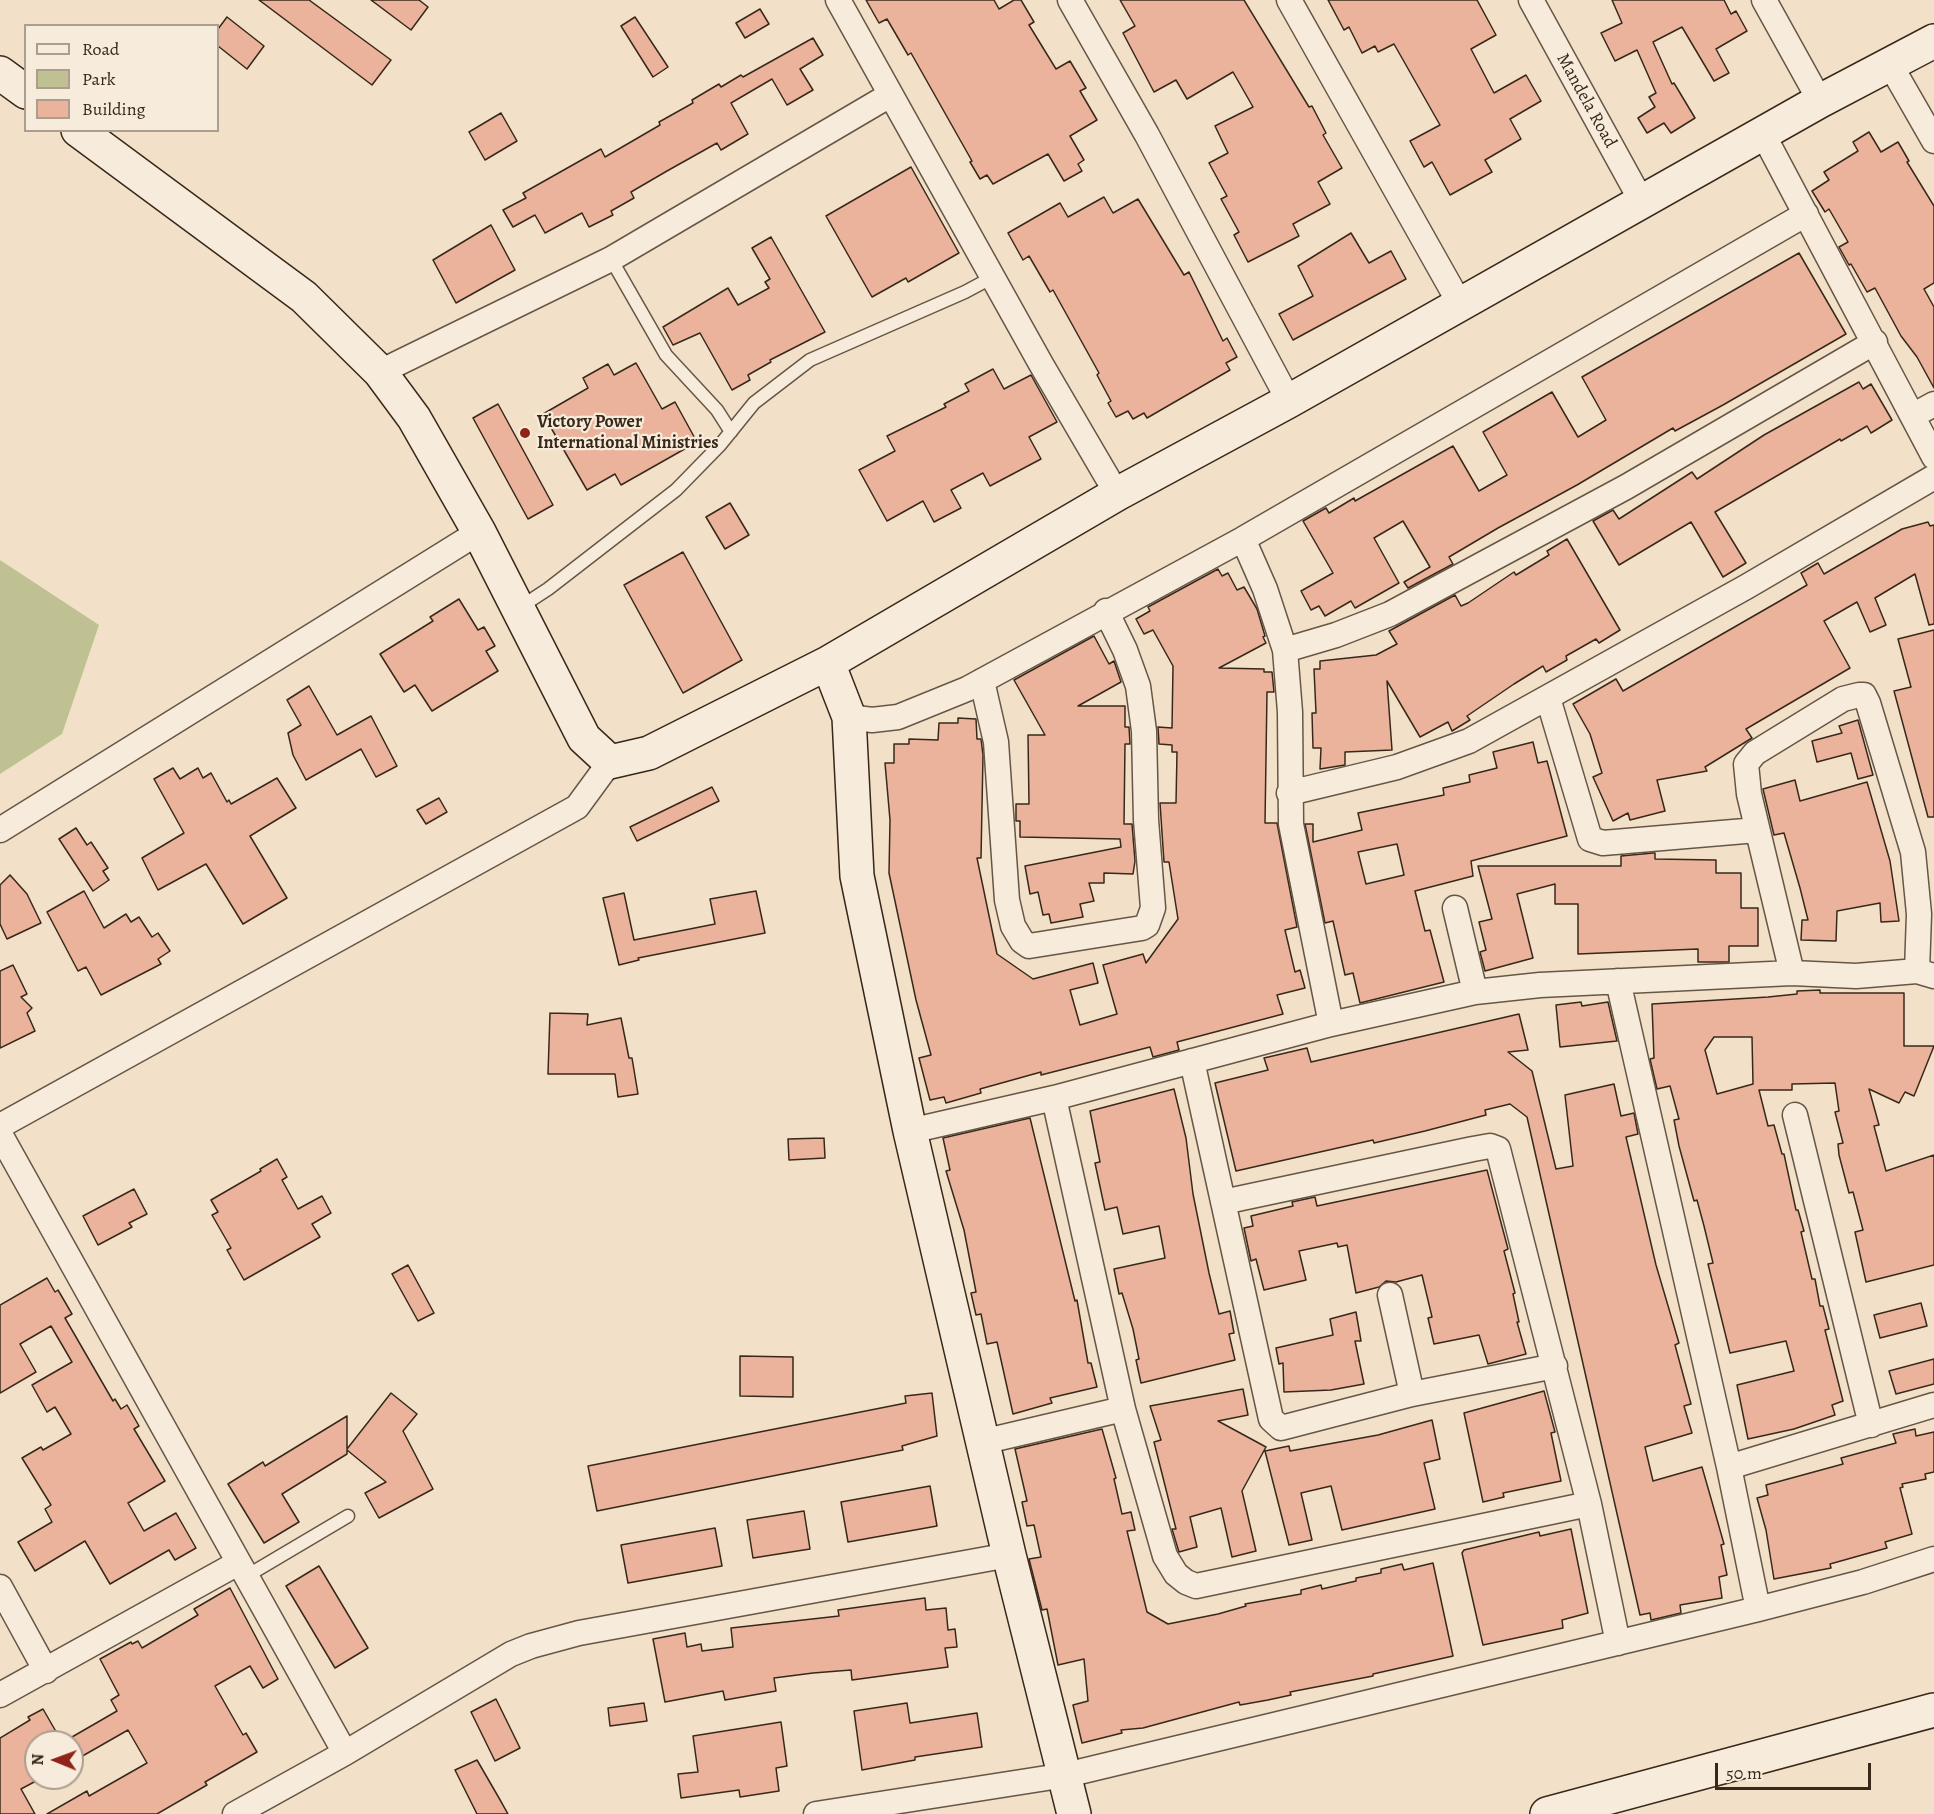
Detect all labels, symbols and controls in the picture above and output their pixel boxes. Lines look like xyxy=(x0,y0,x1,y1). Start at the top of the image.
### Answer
legend xyxy=(24,24,219,132)
text: Road xyxy=(82,37,119,61)
street label: Mandela Road xyxy=(1551,50,1621,152)
text: Park xyxy=(82,67,116,91)
text: Building xyxy=(82,97,146,121)
place label: Victory Power International Ministries xyxy=(537,412,719,454)
marker: Victory Power International Ministries xyxy=(518,426,532,440)
north arrow xyxy=(24,1730,84,1790)
scale bar xyxy=(1718,1751,1874,1789)
text: N xyxy=(27,1754,49,1766)
text: 50 m xyxy=(1726,1761,1762,1785)

